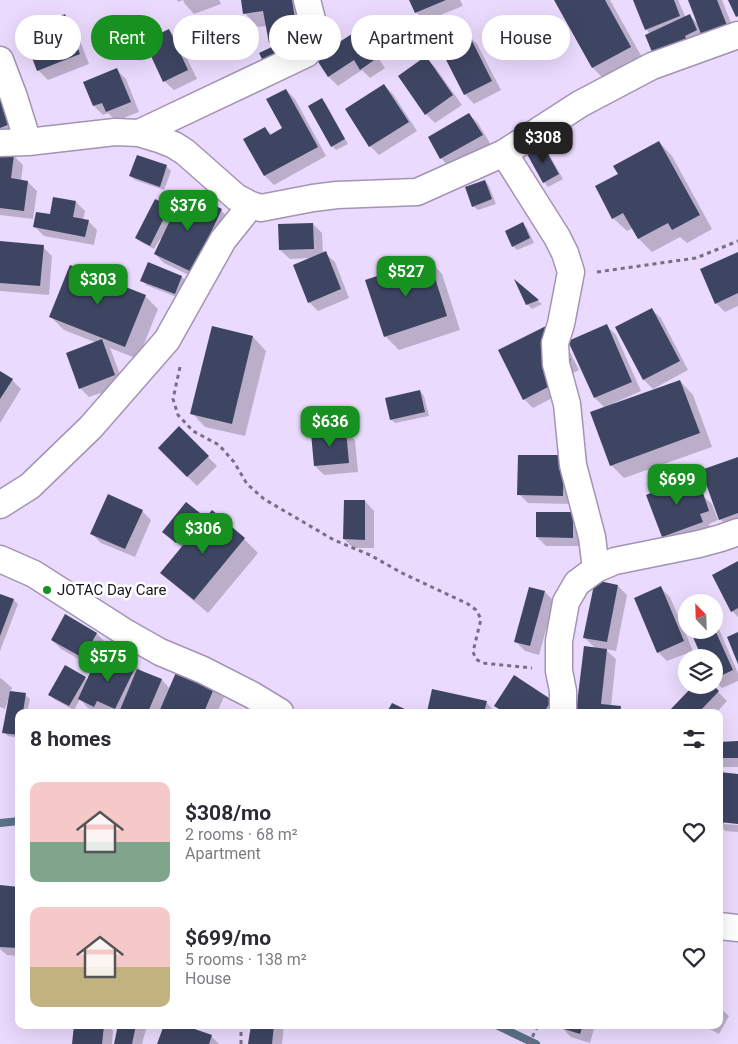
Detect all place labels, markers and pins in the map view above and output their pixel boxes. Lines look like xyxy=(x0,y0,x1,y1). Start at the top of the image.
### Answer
pin: $308 xyxy=(513,121,573,164)
pin: $376 xyxy=(158,190,218,232)
pin: $527 xyxy=(376,256,436,298)
pin: $303 xyxy=(68,264,128,306)
pin: $636 xyxy=(300,406,360,448)
pin: $699 xyxy=(647,464,707,506)
pin: $306 xyxy=(173,512,233,555)
place label: JOTAC Day Care xyxy=(57,581,167,599)
marker: JOTAC Day Care xyxy=(41,584,53,596)
pin: $575 xyxy=(78,640,138,683)

